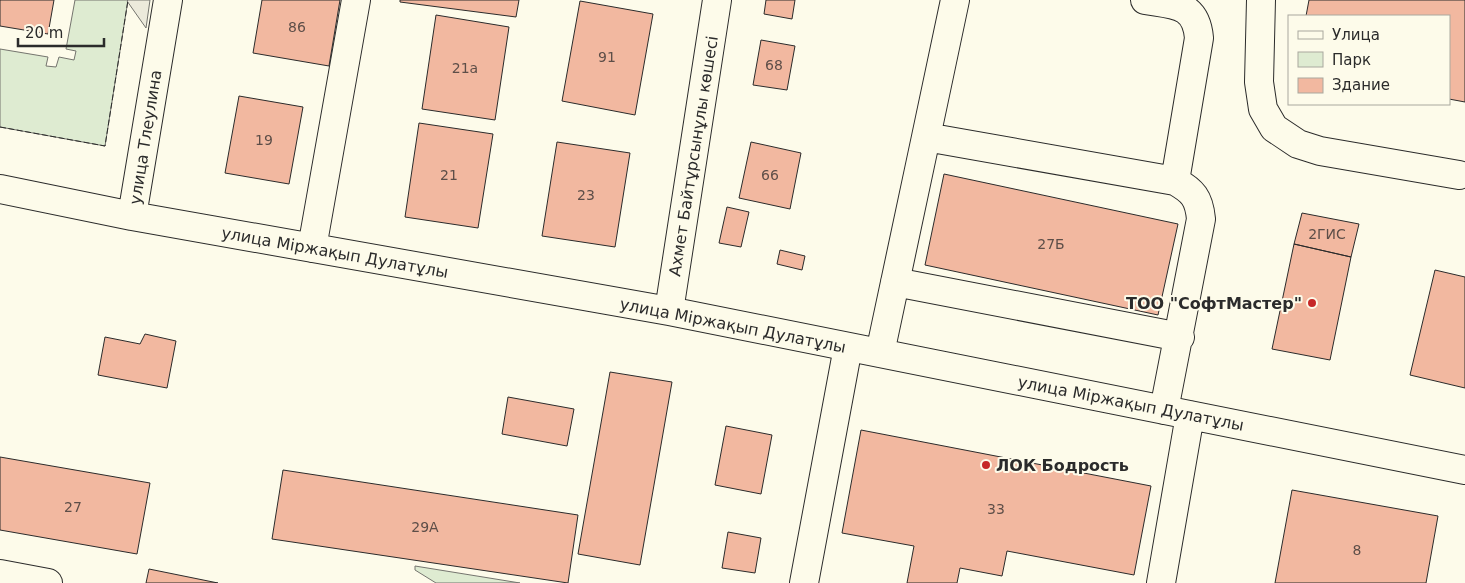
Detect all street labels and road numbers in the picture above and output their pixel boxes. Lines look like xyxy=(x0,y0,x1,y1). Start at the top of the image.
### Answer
street label: Ахмет Байтұрсынұлы көшесі xyxy=(665,34,722,278)
street label: улица Тлеулина xyxy=(125,68,166,206)
street label: улица Міржақып Дулатұлы xyxy=(220,223,450,282)
street label: улица Міржақып Дулатұлы xyxy=(618,294,848,357)
street label: улица Міржақып Дулатұлы xyxy=(1016,372,1246,435)

